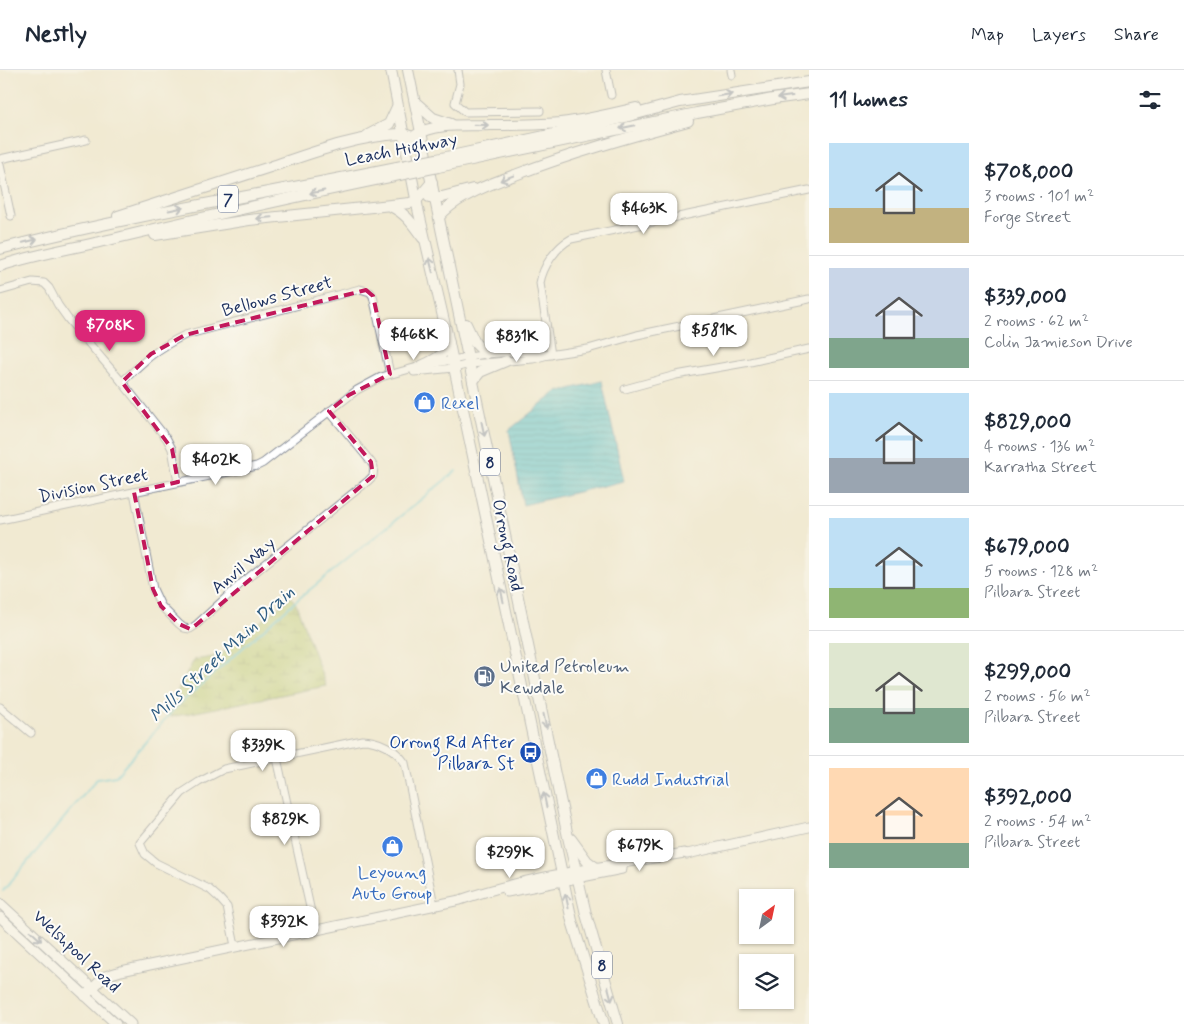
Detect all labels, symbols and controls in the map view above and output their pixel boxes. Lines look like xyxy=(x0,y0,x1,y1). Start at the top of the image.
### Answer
text: Nestly xyxy=(25,19,87,50)
text: Map xyxy=(971,23,1004,47)
text: Layers xyxy=(1032,23,1086,47)
text: Share xyxy=(1114,23,1159,47)
text: 11 homes xyxy=(829,86,908,114)
icon: filters xyxy=(1136,86,1164,114)
one-way arrow xyxy=(716,90,732,100)
one-way arrow xyxy=(777,92,793,102)
one-way arrow xyxy=(472,120,488,130)
one-way arrow xyxy=(620,123,636,133)
street label: Leach Highway xyxy=(343,127,460,175)
text: $708,000 xyxy=(984,158,1073,186)
icon: home xyxy=(869,163,929,223)
one-way arrow xyxy=(500,174,515,183)
road number: 7 xyxy=(218,186,238,212)
text: 3 rooms · 101 m² xyxy=(984,186,1094,207)
one-way arrow xyxy=(309,188,325,197)
pin: $463K xyxy=(609,192,679,235)
text: $463K xyxy=(621,198,667,219)
one-way arrow xyxy=(167,204,183,213)
text: Forge Street xyxy=(984,207,1071,228)
one-way arrow xyxy=(256,214,272,223)
one-way arrow xyxy=(21,236,37,245)
one-way arrow xyxy=(426,258,435,274)
street label: Bellows Street xyxy=(219,271,335,323)
text: $339,000 xyxy=(984,283,1067,311)
icon: home xyxy=(869,288,929,348)
pin: $708K xyxy=(75,310,145,352)
text: 2 rooms · 62 m² xyxy=(984,311,1089,332)
pin: $581K xyxy=(679,314,749,357)
text: $708K xyxy=(86,315,134,336)
pin: $468K xyxy=(379,318,449,361)
pin: $831K xyxy=(482,320,552,363)
text: $581K xyxy=(691,320,737,341)
text: $468K xyxy=(390,324,438,345)
text: $831K xyxy=(496,326,538,347)
text: Colin Jamieson Drive xyxy=(984,332,1133,353)
shop icon: Rexel xyxy=(413,391,437,415)
place label: Rexel xyxy=(441,392,479,416)
text: $829,000 xyxy=(984,408,1071,436)
icon: home xyxy=(869,413,929,473)
one-way arrow xyxy=(479,420,488,436)
text: 4 rooms · 136 m² xyxy=(984,436,1095,457)
pin: $402K xyxy=(181,444,251,486)
road number: 8 xyxy=(480,448,500,476)
text: $402K xyxy=(192,449,240,470)
text: Karratha Street xyxy=(984,457,1097,478)
street label: Division Street xyxy=(36,463,150,509)
street label: Orrong Road xyxy=(484,497,528,594)
street label: Anvil Way xyxy=(206,532,281,600)
text: $679,000 xyxy=(984,533,1070,561)
icon: home xyxy=(869,538,929,598)
text: 5 rooms · 128 m² xyxy=(984,561,1098,582)
water label: Mills Street Main Drain xyxy=(144,580,300,728)
text: Pilbara Street xyxy=(984,582,1080,603)
one-way arrow xyxy=(497,587,506,603)
place label: United Petroleum Kewdale xyxy=(500,655,630,700)
text: $299,000 xyxy=(984,658,1071,686)
icon: home xyxy=(869,663,929,723)
fuel station icon: United Petroleum Kewdale xyxy=(472,664,496,688)
text: 2 rooms · 56 m² xyxy=(984,686,1091,707)
text: Pilbara Street xyxy=(984,707,1080,728)
one-way arrow xyxy=(540,713,550,729)
pin: $339K xyxy=(228,730,298,772)
place label: Orrong Rd After Pilbara St xyxy=(389,731,515,776)
text: $339K xyxy=(241,735,285,756)
bus stop icon: Orrong Rd After Pilbara St xyxy=(519,740,543,764)
shop icon: Rudd Industrial xyxy=(584,767,608,791)
place label: Rudd Industrial xyxy=(612,768,729,792)
text: $392,000 xyxy=(984,783,1072,811)
icon: home xyxy=(869,788,929,848)
one-way arrow xyxy=(540,792,549,808)
pin: $829K xyxy=(250,804,320,846)
text: $829K xyxy=(262,809,308,830)
text: 2 rooms · 54 m² xyxy=(984,811,1091,832)
pin: $679K xyxy=(605,830,675,872)
text: Pilbara Street xyxy=(984,832,1080,853)
shop icon: Leyoung Auto Group xyxy=(380,835,404,859)
text: $679K xyxy=(617,835,663,856)
pin: $299K xyxy=(475,836,545,879)
text: $299K xyxy=(487,842,533,863)
place label: Leyoung Auto Group xyxy=(351,861,433,906)
north arrow xyxy=(739,889,794,944)
map controls xyxy=(739,889,794,1009)
one-way arrow xyxy=(562,894,571,910)
street label: Welshpool Road xyxy=(27,905,125,999)
pin: $392K xyxy=(249,906,319,948)
text: $392K xyxy=(260,911,308,932)
one-way arrow xyxy=(29,930,42,942)
road number: 8 xyxy=(592,952,612,978)
button: layers xyxy=(739,954,794,1009)
one-way arrow xyxy=(605,985,615,1001)

